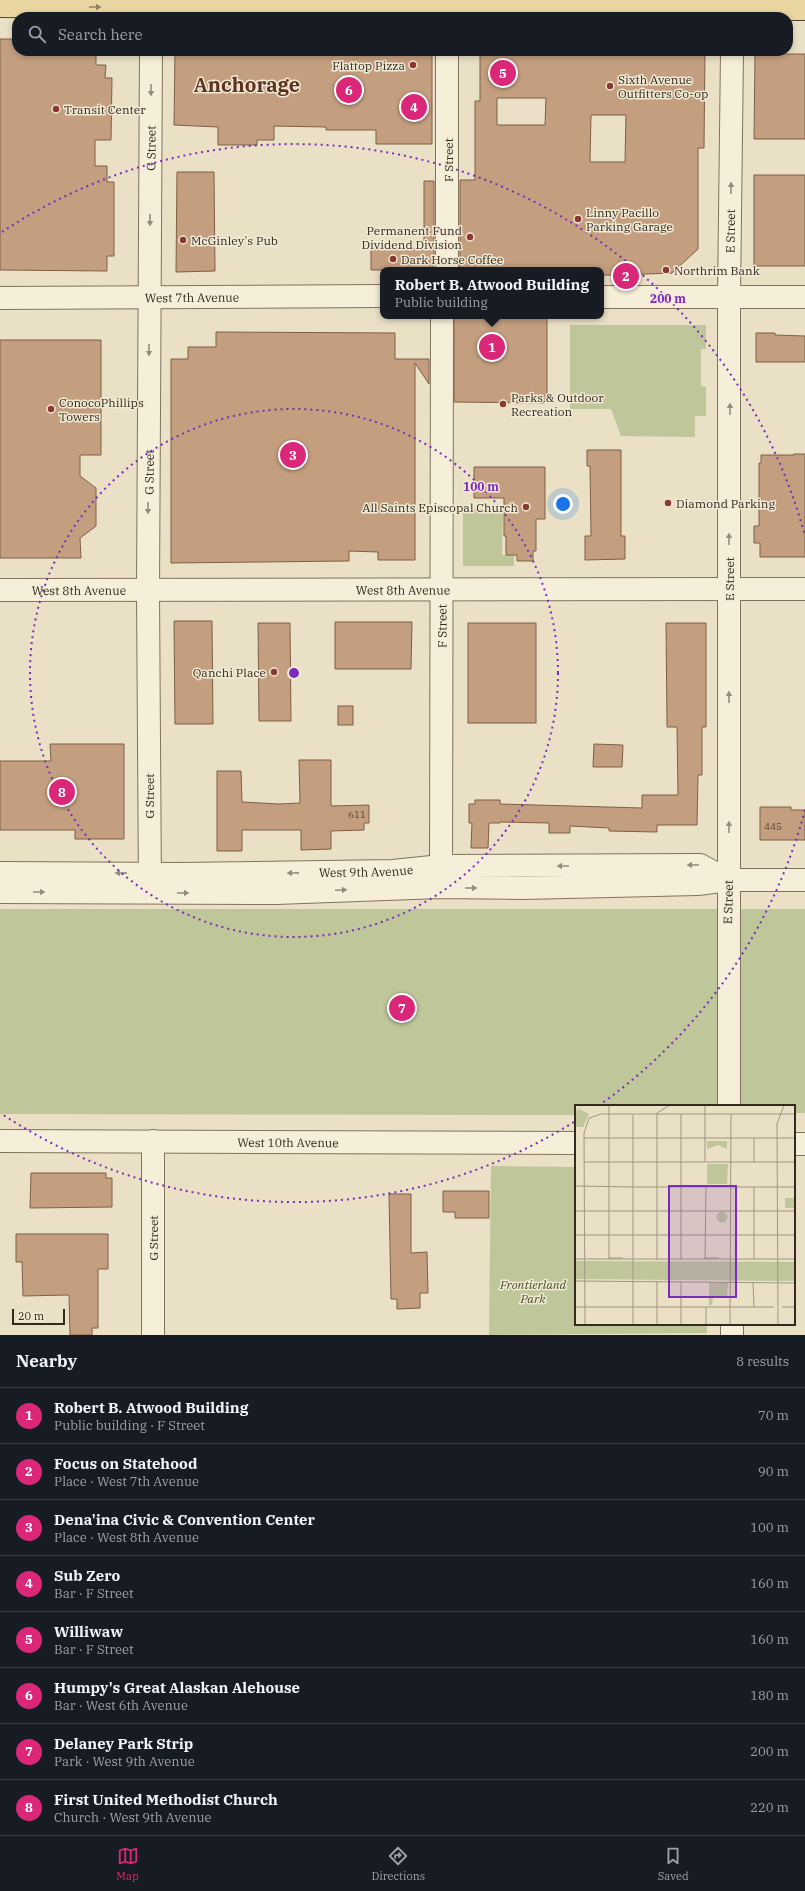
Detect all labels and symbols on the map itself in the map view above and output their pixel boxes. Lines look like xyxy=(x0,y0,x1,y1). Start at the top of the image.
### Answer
one-way arrow xyxy=(89,4,102,10)
place label: Flattop Pizza xyxy=(332,58,405,73)
pin: 5 xyxy=(490,58,516,88)
marker: Flattop Pizza xyxy=(408,60,418,70)
district label: Anchorage xyxy=(194,71,300,98)
place label: Sixth Avenue Outfitters Co-op xyxy=(618,72,708,101)
pin: 6 xyxy=(336,75,362,105)
marker: Sixth Avenue Outfitters Co-op xyxy=(605,81,615,91)
one-way arrow xyxy=(147,84,154,96)
pin: 4 xyxy=(401,92,427,122)
place label: Transit Center xyxy=(64,102,146,117)
marker: Transit Center xyxy=(51,104,61,114)
street label: G Street xyxy=(143,125,158,171)
street label: F Street xyxy=(441,138,456,182)
one-way arrow xyxy=(728,181,734,194)
place label: Linny Pacillo Parking Garage xyxy=(586,205,673,234)
street label: E Street xyxy=(722,209,738,253)
one-way arrow xyxy=(147,214,153,227)
marker: Linny Pacillo Parking Garage xyxy=(573,214,583,224)
place label: Permanent Fund Dividend Division xyxy=(362,223,462,252)
marker: Permanent Fund Dividend Division xyxy=(465,232,475,242)
place label: McGinley's Pub xyxy=(191,233,278,248)
marker: McGinley's Pub xyxy=(178,235,188,245)
place label: Dark Horse Coffee xyxy=(401,252,503,267)
marker: Dark Horse Coffee xyxy=(388,254,398,264)
pin: 2 xyxy=(613,261,639,291)
place label: Northrim Bank xyxy=(674,263,760,278)
marker: Northrim Bank xyxy=(661,265,671,275)
street label: West 7th Avenue xyxy=(145,289,239,305)
text: 200 m xyxy=(650,291,686,306)
pin: 1 xyxy=(479,332,505,362)
one-way arrow xyxy=(146,344,152,357)
place label: Parks & Outdoor Recreation xyxy=(511,390,604,419)
place label: ConocoPhillips Towers xyxy=(59,395,144,424)
marker: Parks & Outdoor Recreation xyxy=(498,399,508,409)
one-way arrow xyxy=(727,402,733,415)
marker: ConocoPhillips Towers xyxy=(46,404,56,414)
pin: 3 xyxy=(280,440,306,470)
street label: G Street xyxy=(141,449,156,495)
text: 100 m xyxy=(463,479,499,494)
your location xyxy=(553,494,573,514)
place label: Diamond Parking xyxy=(676,496,775,511)
marker: Diamond Parking xyxy=(663,498,673,508)
place label: All Saints Episcopal Church xyxy=(362,500,519,515)
one-way arrow xyxy=(145,502,151,515)
marker: All Saints Episcopal Church xyxy=(521,502,531,512)
one-way arrow xyxy=(726,532,732,545)
street label: E Street xyxy=(722,557,737,601)
street label: West 8th Avenue xyxy=(32,582,126,597)
street label: West 8th Avenue xyxy=(356,582,450,597)
street label: F Street xyxy=(434,604,449,648)
place label: Qanchi Place xyxy=(193,665,266,680)
centre of rings xyxy=(287,666,301,680)
marker: Qanchi Place xyxy=(269,667,279,677)
one-way arrow xyxy=(726,690,732,703)
street label: G Street xyxy=(142,773,157,819)
pin: 8 xyxy=(49,777,75,807)
house number: 611 xyxy=(348,808,366,821)
one-way arrow xyxy=(726,820,732,833)
house number: 445 xyxy=(764,820,782,833)
street label: West 9th Avenue xyxy=(319,861,414,880)
one-way arrow xyxy=(686,862,699,868)
one-way arrow xyxy=(556,863,569,869)
one-way arrow xyxy=(287,869,299,876)
one-way arrow xyxy=(114,870,127,876)
street label: E Street xyxy=(720,880,736,924)
one-way arrow xyxy=(465,885,478,891)
one-way arrow xyxy=(335,887,348,893)
one-way arrow xyxy=(33,889,46,895)
one-way arrow xyxy=(177,890,190,896)
pin: 7 xyxy=(389,993,415,1023)
inset map xyxy=(575,1105,795,1325)
street label: West 10th Avenue xyxy=(237,1134,339,1150)
street label: G Street xyxy=(146,1215,161,1261)
park label: Frontierland Park xyxy=(499,1277,567,1306)
scale bar xyxy=(12,1307,65,1326)

